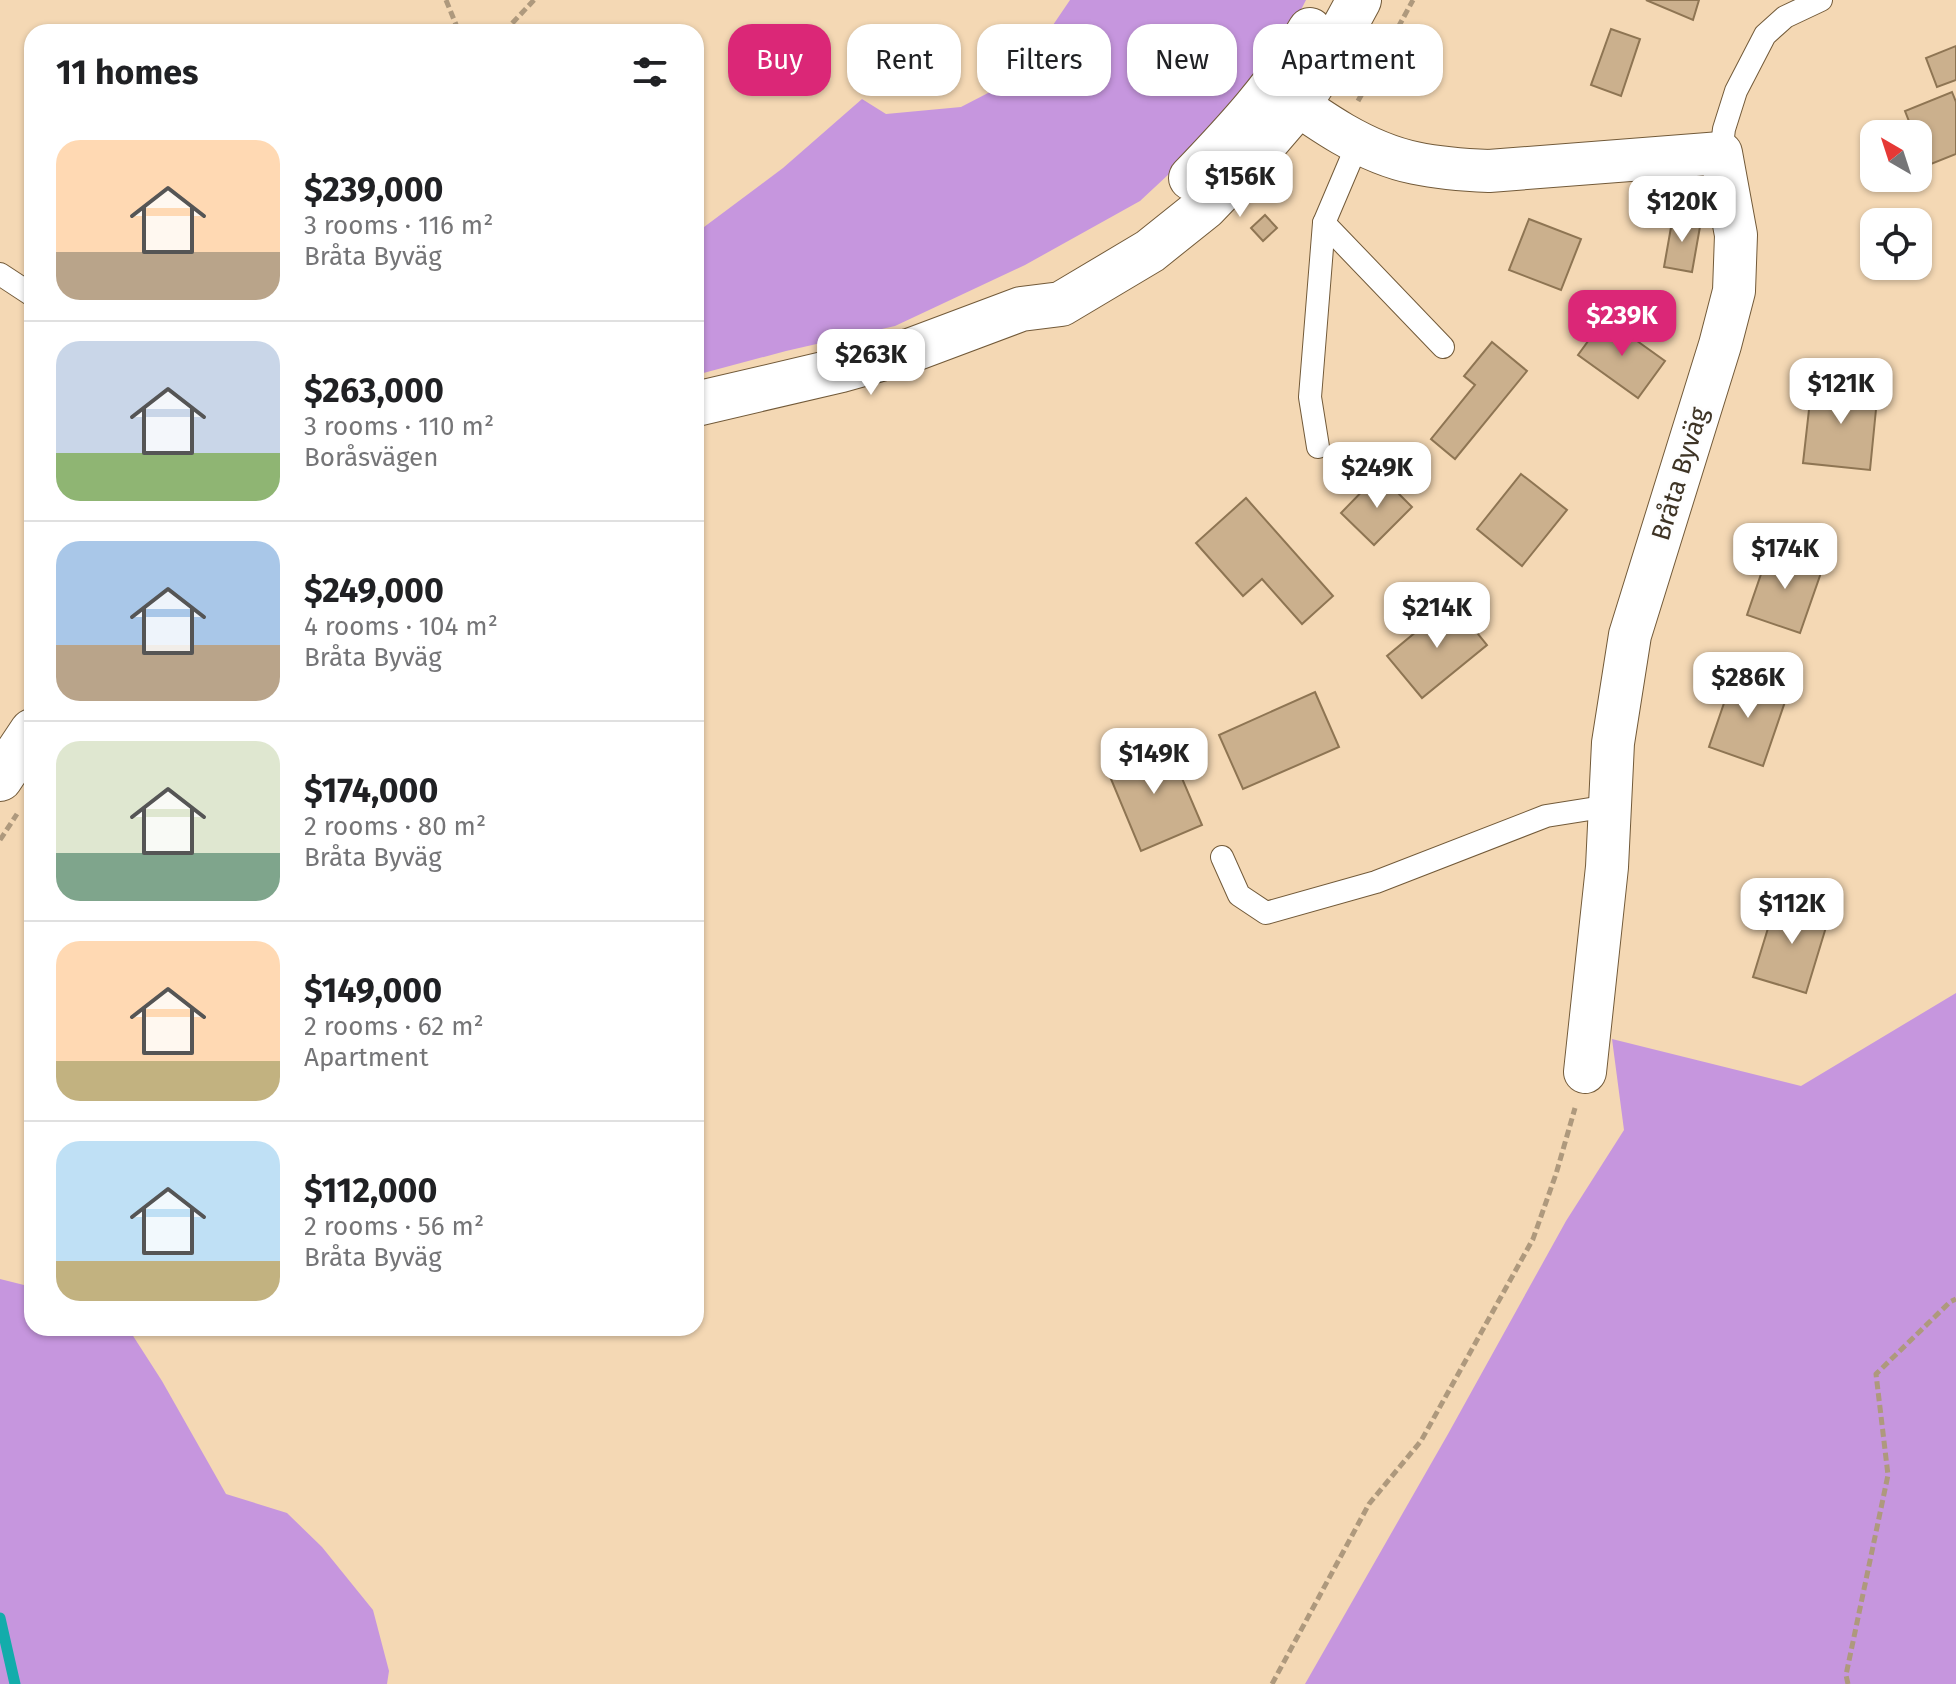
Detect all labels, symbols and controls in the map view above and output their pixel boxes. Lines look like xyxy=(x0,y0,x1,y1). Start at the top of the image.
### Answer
chip: Buy xyxy=(728,24,831,96)
chip: Rent xyxy=(847,24,961,96)
chip: Filters xyxy=(977,24,1111,96)
chip: New xyxy=(1127,24,1237,96)
chip: Apartment xyxy=(1253,24,1443,96)
icon: filters xyxy=(628,50,672,94)
text: 11 homes xyxy=(56,52,198,93)
north arrow xyxy=(1860,120,1932,192)
map controls xyxy=(1860,120,1932,280)
pin: $156K xyxy=(1184,151,1296,219)
text: $156K xyxy=(1205,161,1275,192)
text: $239,000 xyxy=(304,169,443,210)
icon: home xyxy=(120,172,216,268)
pin: $120K xyxy=(1626,176,1738,244)
text: $120K xyxy=(1647,186,1717,217)
button: locate xyxy=(1860,208,1932,280)
text: 3 rooms · 116 m² xyxy=(304,210,493,241)
text: Bråta Byväg xyxy=(304,241,442,272)
pin: $239K xyxy=(1566,290,1678,358)
text: $239K xyxy=(1586,300,1658,331)
pin: $263K xyxy=(815,329,927,397)
text: $263K xyxy=(835,339,907,370)
pin: $121K xyxy=(1785,358,1897,426)
text: $121K xyxy=(1808,368,1874,399)
text: $263,000 xyxy=(304,370,444,411)
icon: home xyxy=(120,373,216,469)
street label: Bråta Byväg xyxy=(1645,403,1715,544)
text: 3 rooms · 110 m² xyxy=(304,411,494,442)
text: Boråsvägen xyxy=(304,442,438,473)
pin: $249K xyxy=(1321,442,1433,510)
text: $249K xyxy=(1341,452,1413,483)
pin: $174K xyxy=(1729,523,1841,591)
text: $174K xyxy=(1751,533,1819,564)
text: $249,000 xyxy=(304,570,444,611)
icon: home xyxy=(120,573,216,669)
pin: $214K xyxy=(1381,582,1493,650)
text: $214K xyxy=(1402,592,1472,623)
text: 4 rooms · 104 m² xyxy=(304,611,498,642)
text: Bråta Byväg xyxy=(304,642,442,673)
pin: $286K xyxy=(1692,652,1804,720)
text: $286K xyxy=(1711,662,1785,693)
pin: $149K xyxy=(1098,728,1210,796)
text: $149K xyxy=(1119,738,1189,769)
text: $174,000 xyxy=(304,770,438,811)
icon: home xyxy=(120,773,216,869)
text: 2 rooms · 80 m² xyxy=(304,811,486,842)
text: Bråta Byväg xyxy=(304,842,442,873)
pin: $112K xyxy=(1736,878,1848,946)
text: $112K xyxy=(1759,888,1825,919)
text: $149,000 xyxy=(304,970,442,1011)
icon: home xyxy=(120,973,216,1069)
text: 2 rooms · 62 m² xyxy=(304,1011,484,1042)
text: Apartment xyxy=(304,1042,429,1073)
text: $112,000 xyxy=(304,1170,437,1211)
icon: home xyxy=(120,1173,216,1269)
text: 2 rooms · 56 m² xyxy=(304,1211,484,1242)
text: Bråta Byväg xyxy=(304,1242,442,1273)

